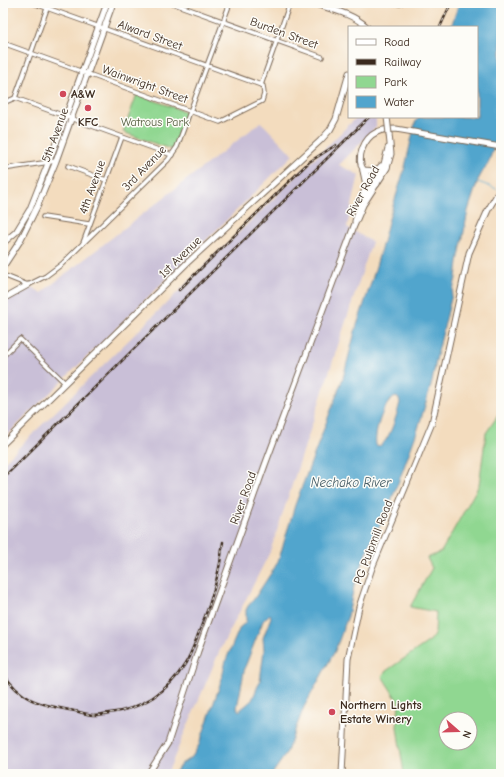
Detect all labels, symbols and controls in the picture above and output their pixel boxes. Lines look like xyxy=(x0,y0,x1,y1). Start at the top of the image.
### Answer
street label: Burden Street xyxy=(248,14,320,52)
street label: Alward Street xyxy=(116,17,185,53)
legend xyxy=(348,26,478,118)
text: Road xyxy=(384,35,410,49)
text: Railway xyxy=(384,55,422,69)
street label: Wainwright Street xyxy=(100,62,190,106)
text: Park xyxy=(384,75,407,89)
place label: A&W xyxy=(71,87,96,101)
marker: A&W xyxy=(58,89,68,99)
text: Water xyxy=(384,95,414,109)
marker: KFC xyxy=(83,103,93,113)
street label: 5th Avenue xyxy=(39,106,71,164)
place label: KFC xyxy=(78,115,98,129)
park label: Watrous Park xyxy=(121,115,189,129)
street label: 3rd Avenue xyxy=(119,142,169,194)
street label: 4th Avenue xyxy=(76,158,108,216)
street label: River Road xyxy=(343,163,383,219)
street label: 1st Avenue xyxy=(156,233,204,281)
street label: River Road xyxy=(227,470,259,526)
water label: Nechako River xyxy=(311,475,392,490)
street label: PG Pulpmill Road xyxy=(351,498,395,586)
place label: Northern Lights Estate Winery xyxy=(340,698,422,726)
marker: Northern Lights Estate Winery xyxy=(327,707,337,717)
north arrow xyxy=(438,711,478,751)
text: N xyxy=(460,729,474,740)

